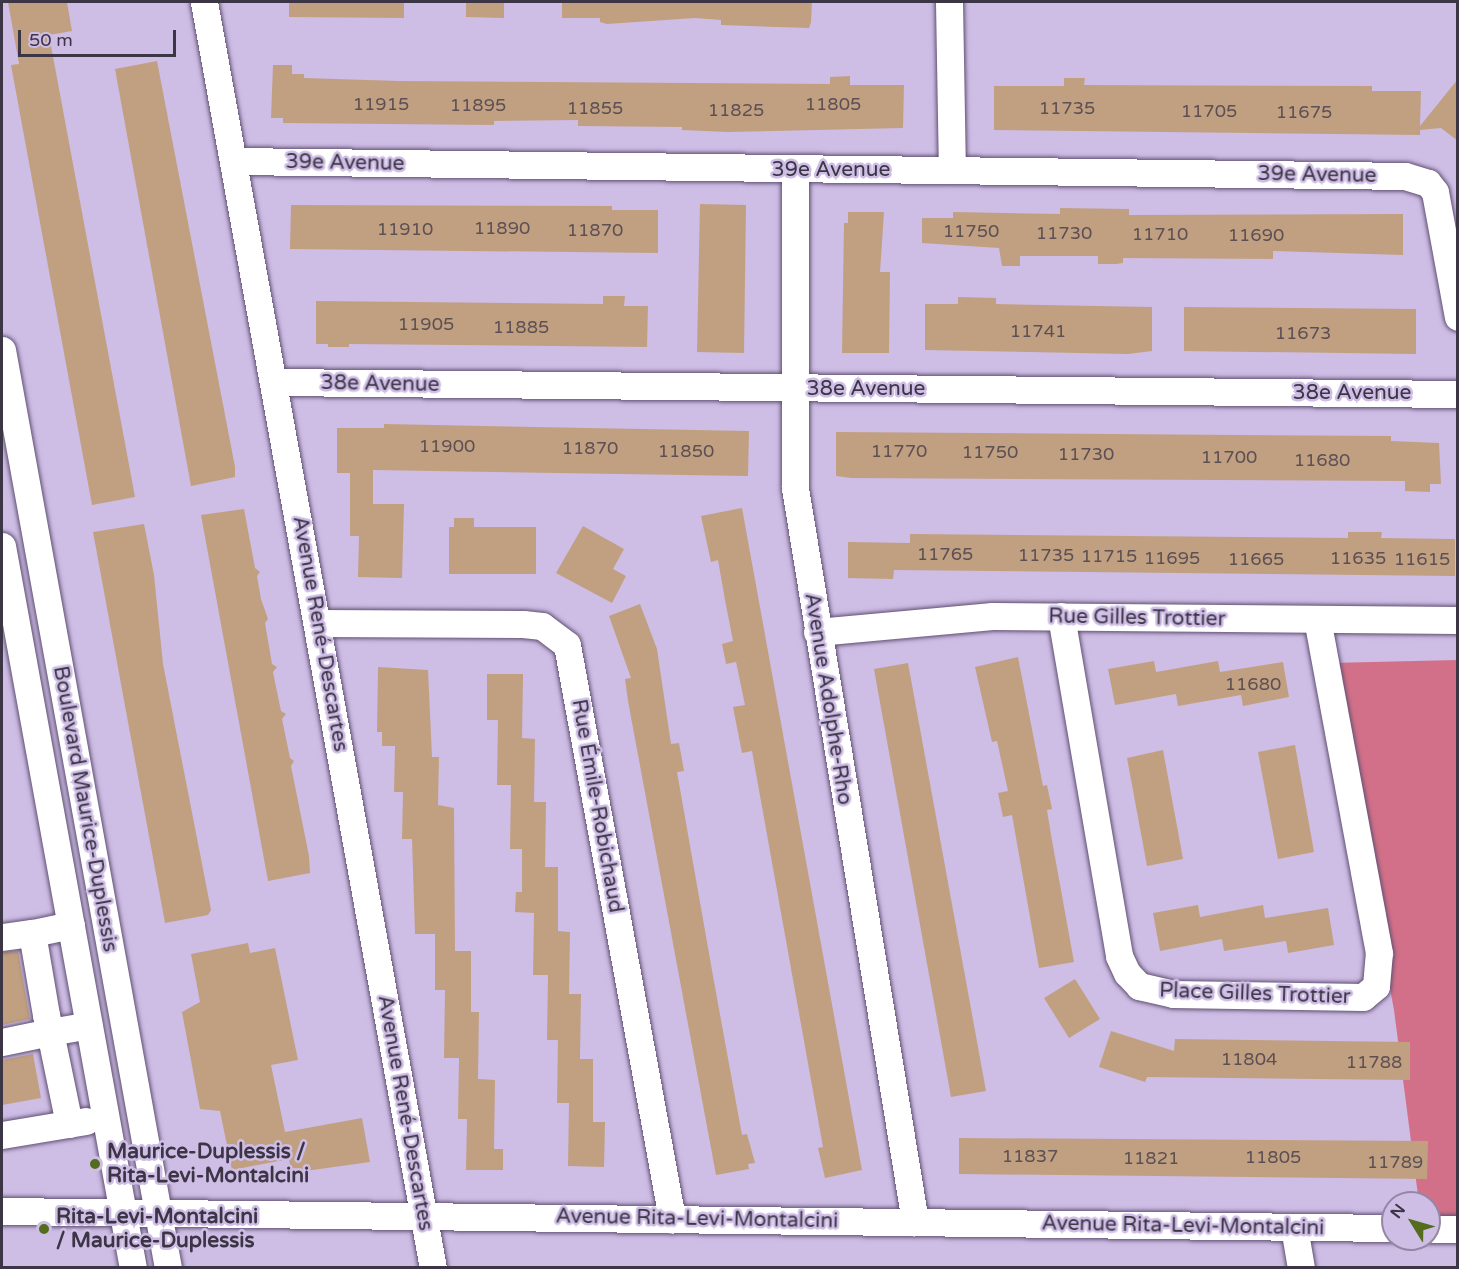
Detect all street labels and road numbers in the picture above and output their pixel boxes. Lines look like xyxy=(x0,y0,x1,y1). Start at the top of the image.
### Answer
street label: 39e Avenue xyxy=(285,149,405,177)
street label: 39e Avenue xyxy=(772,157,890,183)
street label: 39e Avenue xyxy=(1257,161,1377,189)
street label: 38e Avenue xyxy=(320,370,440,398)
street label: 38e Avenue xyxy=(807,376,925,402)
street label: 38e Avenue xyxy=(1293,380,1411,406)
street label: Avenue René-Descartes xyxy=(287,514,353,754)
street label: Avenue Adolphe-Rho xyxy=(799,591,857,807)
street label: Rue Gilles Trottier xyxy=(1048,604,1226,632)
street label: Boulevard Maurice-Duplessis xyxy=(47,664,123,954)
street label: Rue Émile-Robichaud xyxy=(566,697,628,915)
street label: Place Gilles Trottier xyxy=(1159,978,1351,1010)
street label: Avenue René-Descartes xyxy=(372,993,438,1233)
street label: Avenue Rita-Levi-Montalcini xyxy=(555,1204,839,1234)
street label: Avenue Rita-Levi-Montalcini xyxy=(1041,1211,1325,1241)

